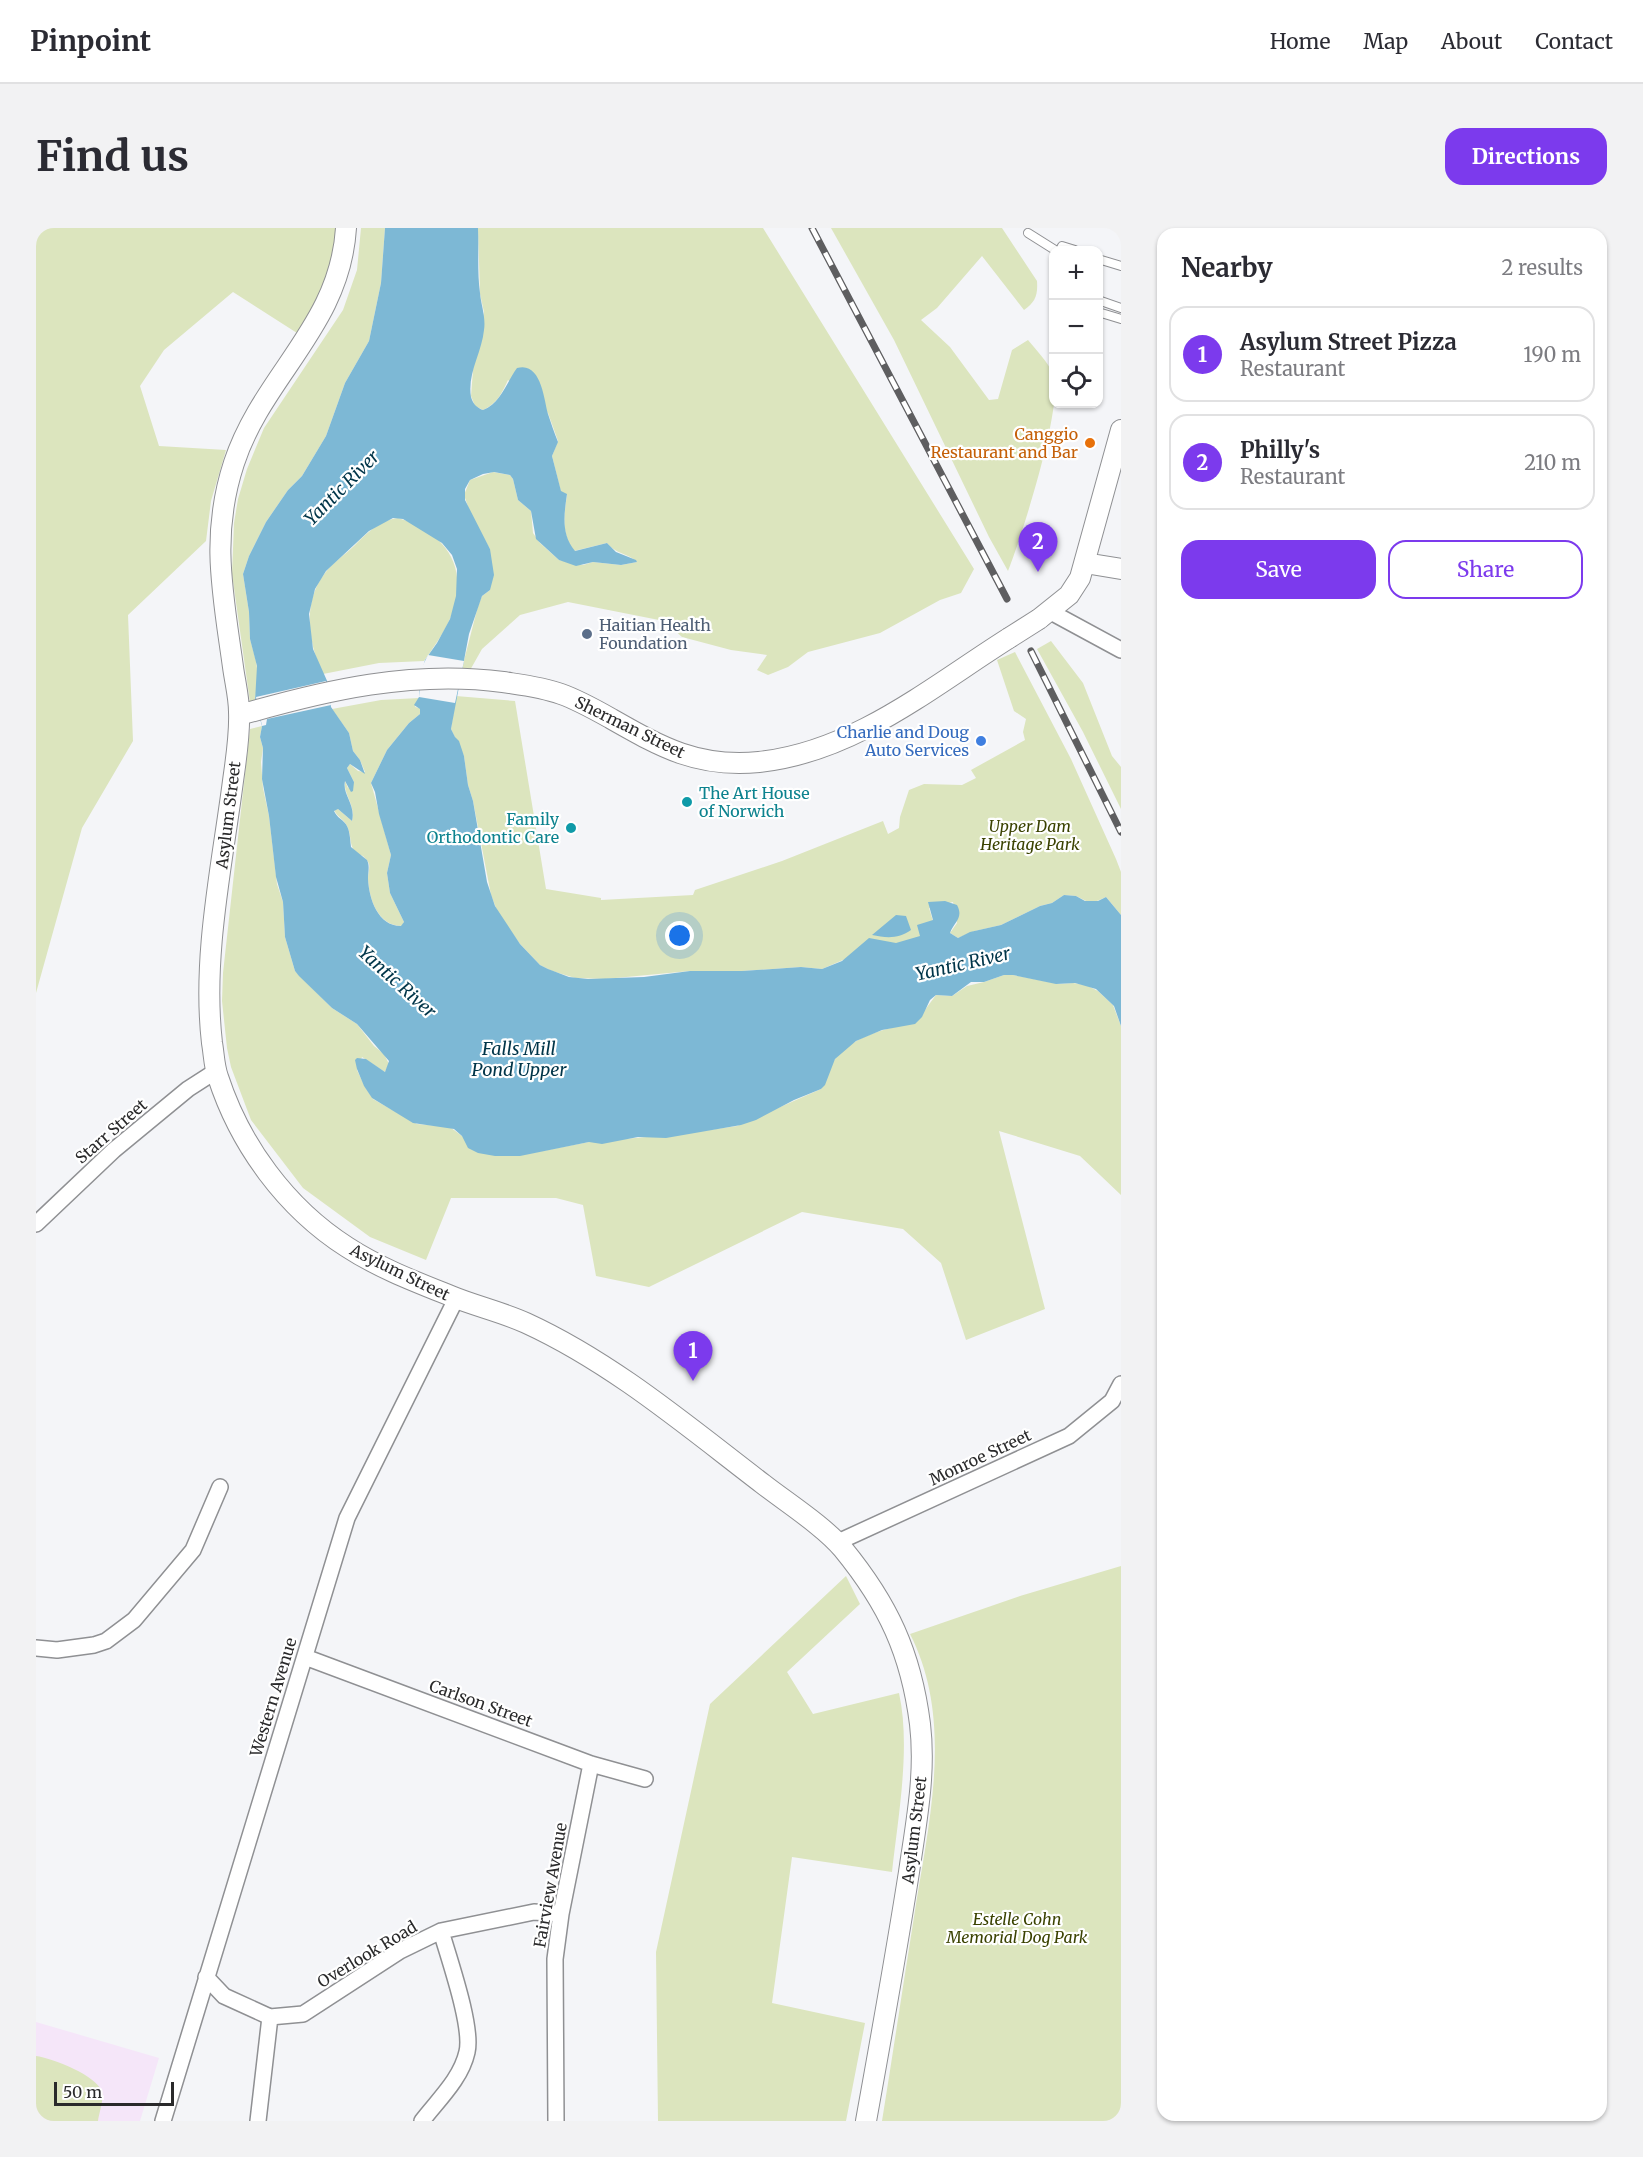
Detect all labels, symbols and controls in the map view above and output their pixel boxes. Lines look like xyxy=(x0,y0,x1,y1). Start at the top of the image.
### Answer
text: Pinpoint xyxy=(30,23,151,59)
text: Home xyxy=(1270,28,1330,55)
text: Map xyxy=(1363,28,1408,55)
text: About xyxy=(1441,28,1502,55)
text: Contact xyxy=(1535,28,1613,55)
button: Directions xyxy=(1445,128,1607,185)
text: Find us xyxy=(36,130,189,182)
map controls xyxy=(1049,246,1103,408)
button: + xyxy=(1049,246,1103,300)
text: Nearby xyxy=(1181,251,1273,284)
text: 2 results xyxy=(1501,255,1583,280)
button: − xyxy=(1049,300,1103,354)
text: Asylum Street Pizza xyxy=(1240,328,1457,356)
text: 1 xyxy=(1198,342,1207,367)
text: 190 m xyxy=(1523,342,1581,367)
button: locate xyxy=(1049,354,1103,408)
text: Restaurant xyxy=(1240,356,1345,381)
place label: Canggio Restaurant and Bar xyxy=(931,424,1078,462)
marker: Canggio Restaurant and Bar xyxy=(1083,436,1097,450)
text: Philly's xyxy=(1240,436,1320,464)
water label: Yantic River xyxy=(299,445,384,530)
text: 2 xyxy=(1197,450,1208,475)
text: 210 m xyxy=(1524,450,1581,475)
text: Restaurant xyxy=(1240,464,1345,489)
pin: 2 xyxy=(1018,522,1058,572)
button: Save xyxy=(1181,540,1376,599)
button: Share xyxy=(1388,540,1583,599)
place label: Haitian Health Foundation xyxy=(599,615,711,653)
marker: Haitian Health Foundation xyxy=(580,627,594,641)
street label: Sherman Street xyxy=(572,692,689,763)
place label: Charlie and Doug Auto Services xyxy=(837,722,969,760)
marker: Charlie and Doug Auto Services xyxy=(974,734,988,748)
street label: Asylum Street xyxy=(211,759,245,871)
place label: The Art House of Norwich xyxy=(699,783,810,821)
marker: The Art House of Norwich xyxy=(680,795,694,809)
place label: Family Orthodontic Care xyxy=(427,809,560,847)
park label: Upper Dam Heritage Park xyxy=(979,816,1080,854)
marker: Family Orthodontic Care xyxy=(564,821,578,835)
your location xyxy=(665,921,694,950)
water label: Yantic River xyxy=(354,941,441,1023)
water label: Yantic River xyxy=(913,941,1013,986)
water label: Falls Mill Pond Upper xyxy=(472,1037,567,1081)
street label: Starr Street xyxy=(71,1094,151,1168)
street label: Asylum Street xyxy=(346,1239,454,1305)
pin: 1 xyxy=(674,1332,712,1381)
street label: Monroe Street xyxy=(926,1424,1035,1489)
street label: Western Avenue xyxy=(245,1635,301,1760)
street label: Carlson Street xyxy=(427,1675,536,1731)
street label: Asylum Street xyxy=(897,1774,931,1886)
street label: Fairview Avenue xyxy=(529,1821,571,1949)
park label: Estelle Cohn Memorial Dog Park xyxy=(945,1909,1088,1947)
street label: Overlook Road xyxy=(314,1916,421,1992)
scale bar xyxy=(54,2079,174,2106)
text: 50 m xyxy=(63,2082,102,2102)

